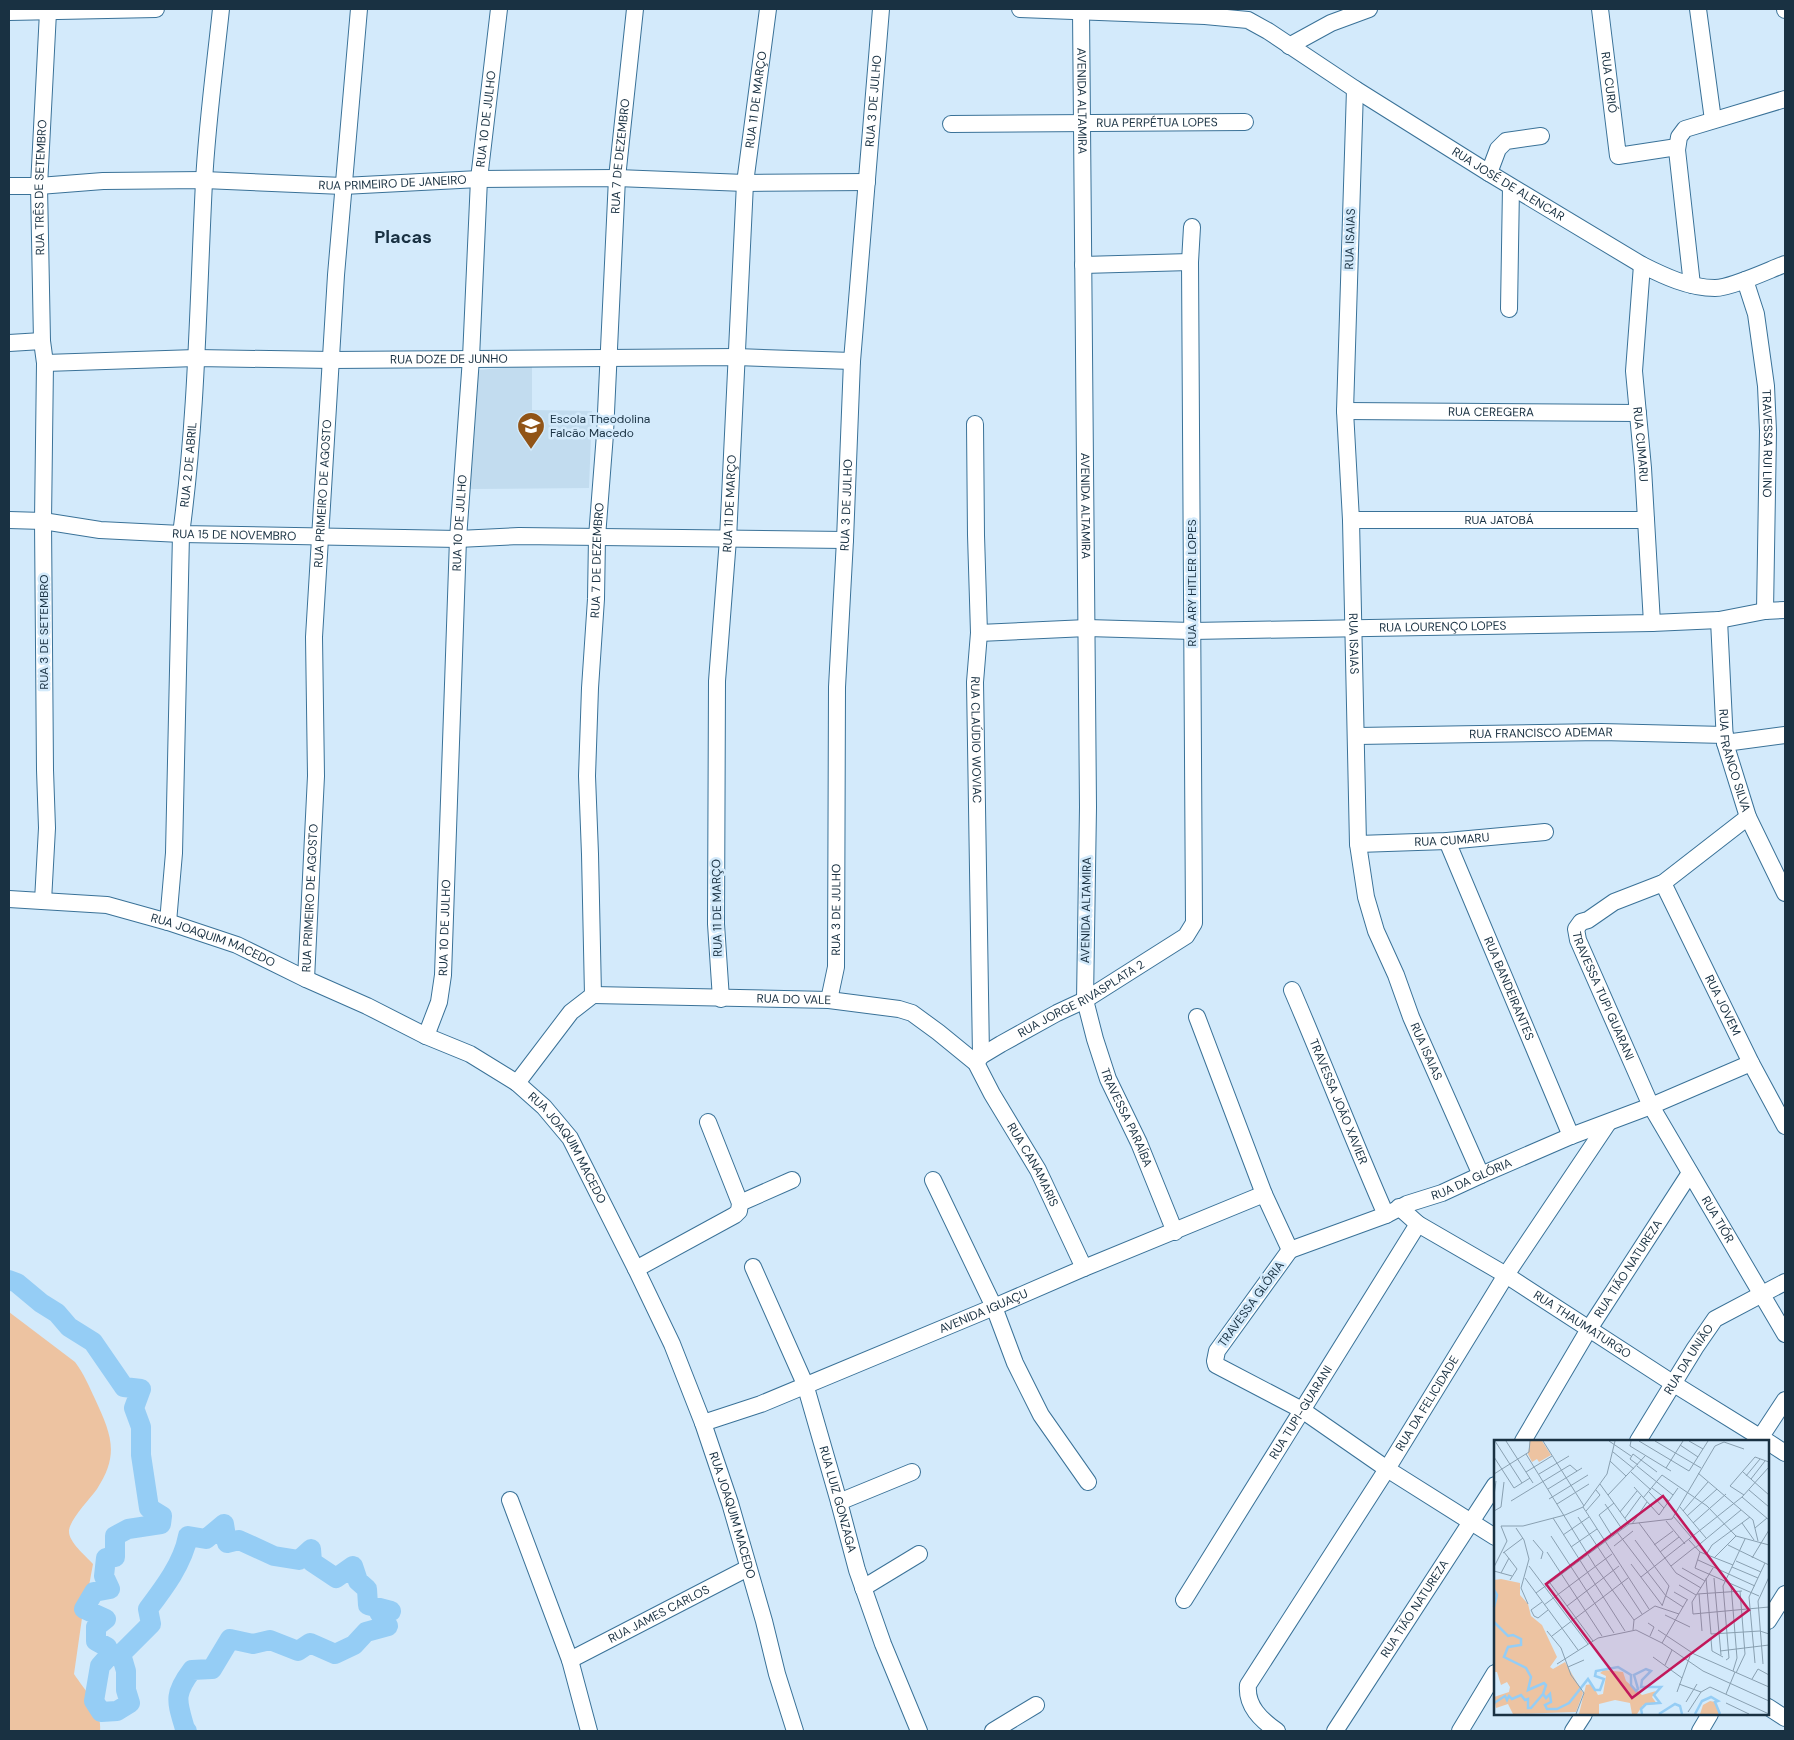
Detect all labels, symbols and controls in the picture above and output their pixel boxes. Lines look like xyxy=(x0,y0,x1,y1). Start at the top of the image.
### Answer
street label: AVENIDA ALTAMIRA xyxy=(1073,48,1090,154)
street label: RUA 11 DE MARÇO xyxy=(742,50,770,149)
street label: RUA CURIÓ xyxy=(1597,51,1621,114)
street label: RUA 3 DE JULHO xyxy=(862,54,885,148)
street label: RUA 10 DE JULHO xyxy=(472,70,500,168)
street label: RUA 7 DE DEZEMBRO xyxy=(607,98,633,214)
street label: RUA PERPÉTUA LOPES xyxy=(1096,114,1218,131)
street label: RUA TRÊS DE SETEMBRO xyxy=(31,119,50,256)
street label: RUA JOSÉ DE ALENCAR xyxy=(1449,144,1567,225)
street label: RUA PRIMEIRO DE JANEIRO xyxy=(318,172,467,194)
street label: RUA ISAIAS xyxy=(1341,208,1359,270)
district label: Placas xyxy=(374,225,432,249)
street label: RUA DOZE DE JUNHO xyxy=(390,351,508,368)
street label: TRAVESSA RUI LINO xyxy=(1758,389,1776,498)
street label: RUA CEREGERA xyxy=(1448,404,1534,420)
street label: RUA CUMARU xyxy=(1629,406,1652,483)
school or university icon: Escola Theodolina Falcão Macedo xyxy=(516,411,546,450)
place label: Escola Theodolina Falcão Macedo xyxy=(550,411,650,441)
street label: RUA PRIMEIRO DE AGOSTO xyxy=(310,419,335,568)
street label: RUA 2 DE ABRIL xyxy=(176,421,200,508)
street label: AVENIDA ALTAMIRA xyxy=(1077,453,1094,559)
street label: RUA 11 DE MARÇO xyxy=(719,454,740,553)
street label: RUA 3 DE JULHO xyxy=(836,459,856,551)
street label: RUA 10 DE JULHO xyxy=(449,474,471,572)
street label: RUA 7 DE DEZEMBRO xyxy=(587,502,608,619)
street label: RUA JATOBÁ xyxy=(1464,512,1534,528)
street label: RUA ARY HITLER LOPES xyxy=(1184,519,1200,647)
street label: RUA 15 DE NOVEMBRO xyxy=(172,526,296,544)
street label: RUA 3 DE SETEMBRO xyxy=(36,574,52,690)
street label: RUA ISAIAS xyxy=(1345,613,1362,675)
street label: RUA LOURENÇO LOPES xyxy=(1379,618,1507,636)
street label: RUA CLAÚDIO WOVIAC xyxy=(967,676,985,804)
street label: RUA FRANCO SILVA xyxy=(1715,708,1754,814)
street label: RUA FRANCISCO ADEMAR xyxy=(1469,724,1613,742)
street label: RUA PRIMEIRO DE AGOSTO xyxy=(298,823,322,973)
street label: RUA CUMARU xyxy=(1414,829,1490,850)
street label: AVENIDA ALTAMIRA xyxy=(1077,857,1095,963)
street label: RUA 11 DE MARÇO xyxy=(708,859,726,957)
street label: RUA 3 DE JULHO xyxy=(828,864,844,956)
street label: RUA 10 DE JULHO xyxy=(435,879,454,976)
street label: RUA JOAQUIM MACEDO xyxy=(149,910,278,971)
street label: TRAVESSA TUPI GUARANI xyxy=(1569,930,1638,1063)
street label: RUA BANDEIRANTES xyxy=(1480,934,1538,1043)
street label: RUA JORGE RIVASPLATA 2 xyxy=(1015,956,1148,1041)
street label: RUA JOVEM xyxy=(1701,972,1744,1038)
street label: RUA DO VALE xyxy=(757,990,832,1008)
street label: RUA ISAIAS xyxy=(1407,1020,1446,1083)
street label: TRAVESSA JOÃO XAVIER xyxy=(1306,1036,1371,1167)
street label: TRAVESSA PARAÍBA xyxy=(1097,1066,1156,1169)
street label: RUA JOAQUIM MACEDO xyxy=(525,1088,610,1206)
street label: RUA CANAMARIS xyxy=(1003,1120,1062,1209)
street label: RUA DA GLÓRIA xyxy=(1429,1155,1514,1204)
street label: RUA TIÓR xyxy=(1698,1193,1738,1246)
street label: RUA TIÃO NATUREZA xyxy=(1591,1216,1666,1321)
street label: TRAVESSA GLÓRIA xyxy=(1214,1258,1288,1350)
street label: AVENIDA IGUAÇU xyxy=(937,1285,1030,1337)
street label: RUA THAUMATURGO xyxy=(1530,1287,1634,1362)
street label: RUA DA UNIÃO xyxy=(1660,1321,1717,1398)
street label: RUA DA FELICIDADE xyxy=(1392,1353,1463,1454)
street label: RUA TUPI-GUARANI xyxy=(1266,1362,1336,1462)
inset map xyxy=(1494,1440,1769,1715)
street label: RUA LUIZ GONZAGA xyxy=(815,1444,860,1554)
street label: RUA JOAQUIM MACEDO xyxy=(705,1450,759,1581)
street label: RUA TIÃO NATUREZA xyxy=(1377,1557,1452,1661)
street label: RUA JAMES CARLOS xyxy=(605,1581,712,1647)

